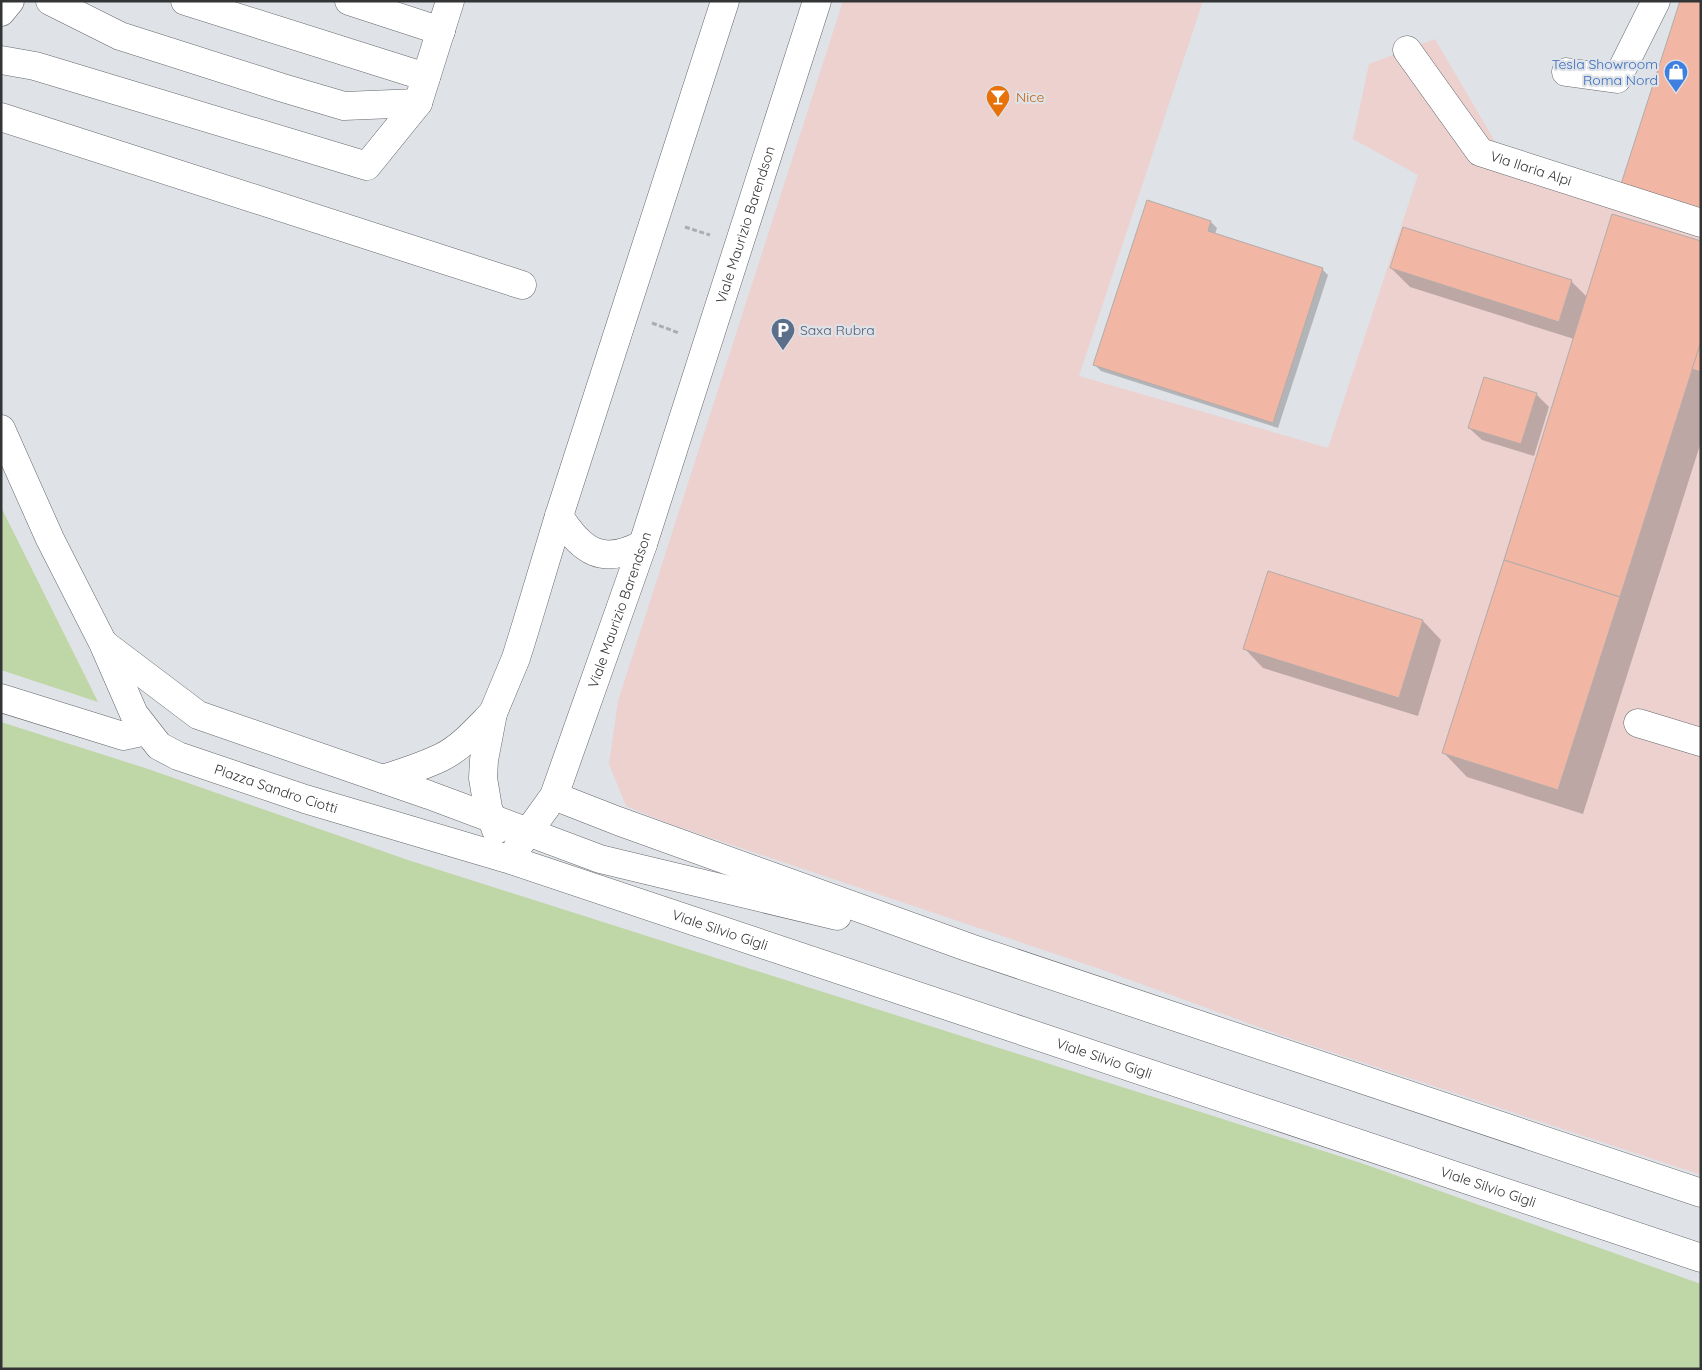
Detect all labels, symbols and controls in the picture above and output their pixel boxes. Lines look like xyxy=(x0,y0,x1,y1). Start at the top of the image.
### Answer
place label: Tesla Showroom Roma Nord xyxy=(1552,55,1658,89)
shop icon: Tesla Showroom Roma Nord xyxy=(1663,59,1689,93)
bar icon: Nice xyxy=(985,84,1011,118)
place label: Nice xyxy=(1016,88,1044,106)
street label: Viale Maurizio Barendson xyxy=(712,144,779,306)
street label: Via Ilaria Alpi xyxy=(1488,147,1574,190)
parking icon: Saxa Rubra xyxy=(770,317,796,351)
place label: Saxa Rubra xyxy=(800,321,875,339)
street label: Viale Maurizio Barendson xyxy=(584,530,655,690)
street label: Piazza Sandro Ciotti xyxy=(212,760,340,817)
street label: Viale Silvio Gigli xyxy=(670,906,770,954)
street label: Viale Silvio Gigli xyxy=(1054,1034,1154,1083)
street label: Viale Silvio Gigli xyxy=(1438,1162,1538,1211)

